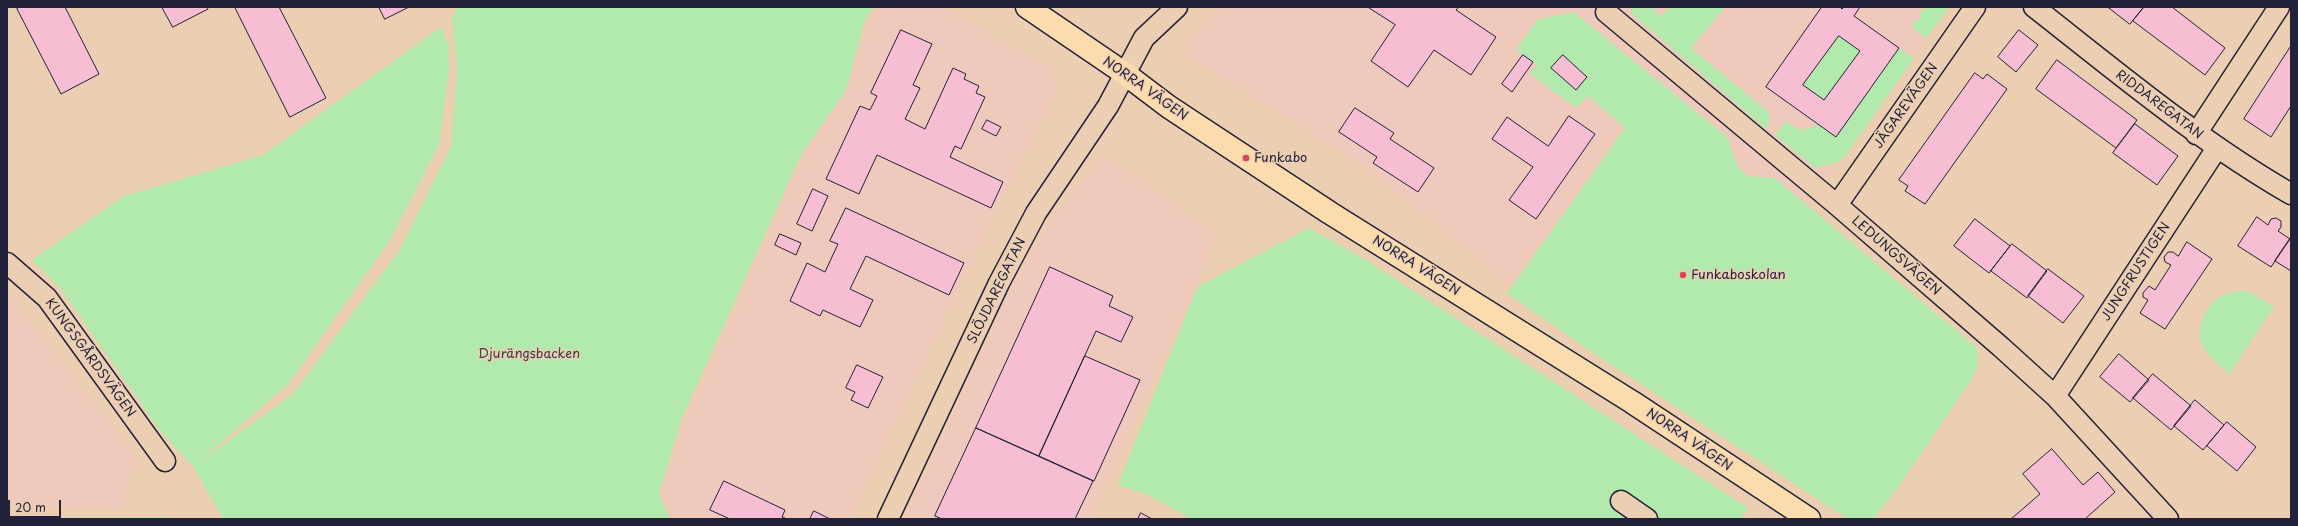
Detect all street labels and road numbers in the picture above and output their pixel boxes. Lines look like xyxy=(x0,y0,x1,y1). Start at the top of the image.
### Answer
street label: NORRA VÄGEN xyxy=(1099,54,1191,124)
street label: JÄGAREVÄGEN xyxy=(1871,60,1941,152)
street label: RIDDAREGATAN xyxy=(2112,67,2206,143)
street label: LEDUNGSVÄGEN xyxy=(1848,213,1944,299)
street label: JUNGFRUSTIGEN xyxy=(2098,220,2174,324)
street label: NORRA VÄGEN xyxy=(1369,233,1463,299)
street label: SLÖJDAREGATAN xyxy=(965,235,1029,347)
street label: KUNGSGÅRDSVÄGEN xyxy=(42,296,138,420)
street label: NORRA VÄGEN xyxy=(1643,406,1735,474)

